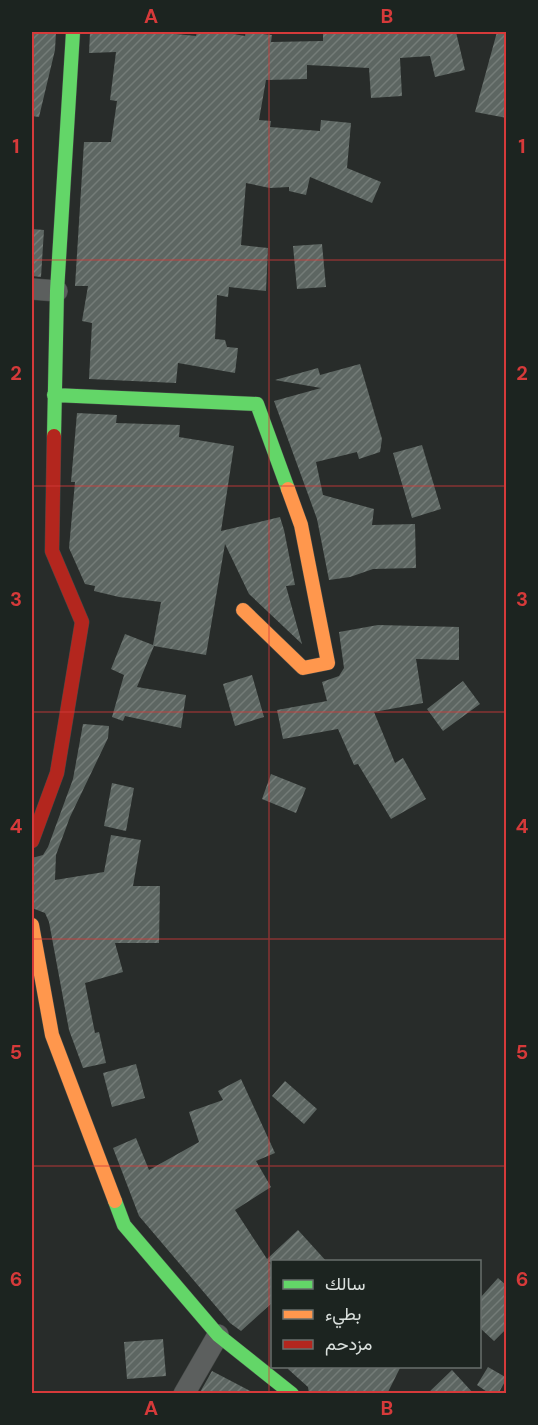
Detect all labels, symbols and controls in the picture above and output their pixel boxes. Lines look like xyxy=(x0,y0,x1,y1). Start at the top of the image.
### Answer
text: A xyxy=(144,3,158,29)
text: B xyxy=(381,3,393,29)
text: 1 xyxy=(12,133,20,159)
text: 1 xyxy=(518,133,526,159)
text: 2 xyxy=(10,360,22,386)
text: 2 xyxy=(516,360,528,386)
text: 3 xyxy=(10,586,22,612)
text: 3 xyxy=(516,586,528,612)
text: 4 xyxy=(10,813,23,839)
text: 4 xyxy=(516,813,529,839)
text: 5 xyxy=(10,1039,22,1065)
text: 5 xyxy=(516,1039,528,1065)
legend xyxy=(271,1260,481,1368)
text: 6 xyxy=(10,1266,22,1292)
text: 6 xyxy=(516,1266,528,1292)
text: سالك xyxy=(325,1272,365,1296)
text: بطيء xyxy=(325,1302,361,1329)
text: مزدحم xyxy=(325,1332,372,1356)
text: A xyxy=(144,1395,158,1421)
text: B xyxy=(381,1395,393,1421)

